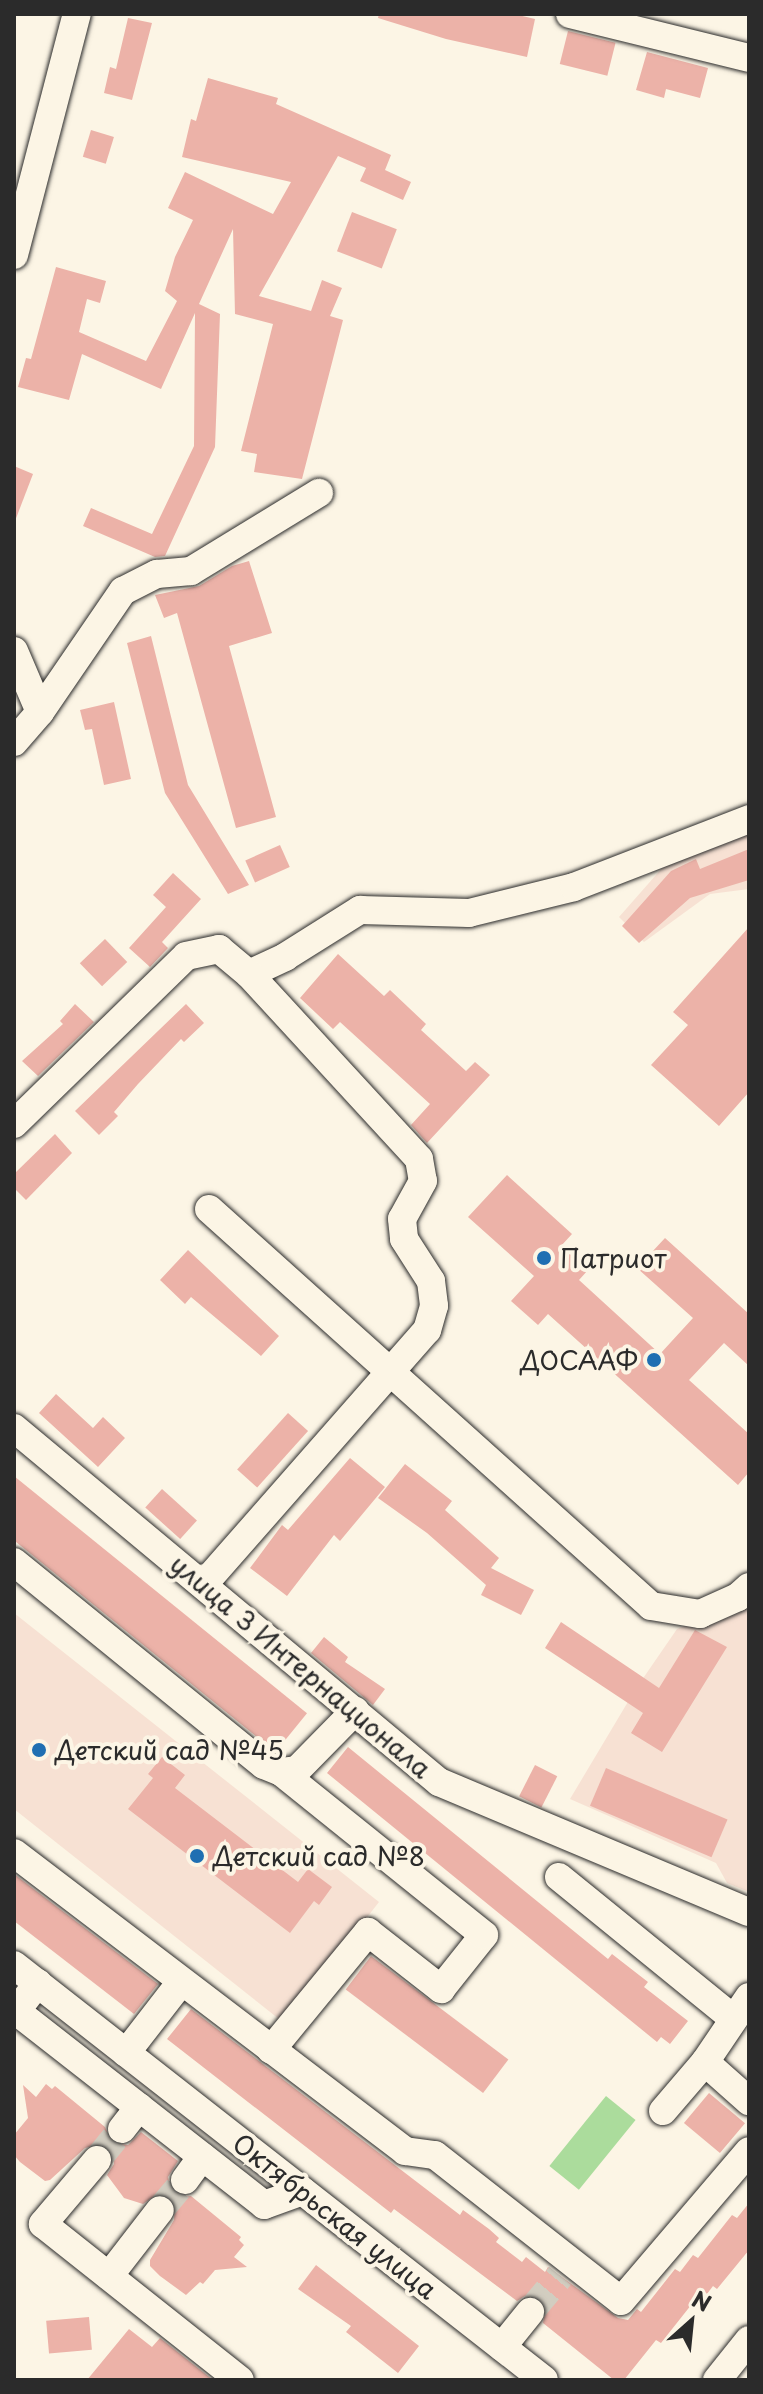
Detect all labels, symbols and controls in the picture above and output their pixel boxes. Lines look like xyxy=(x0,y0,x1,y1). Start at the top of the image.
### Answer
place label: Патриот xyxy=(560,1242,667,1274)
marker: Патриот xyxy=(535,1249,553,1267)
place label: ДОСААФ xyxy=(520,1344,638,1376)
marker: ДОСААФ xyxy=(645,1351,663,1369)
street label: улица 3 Интернационала xyxy=(164,1547,438,1785)
place label: Детский сад №45 xyxy=(55,1734,286,1766)
marker: Детский сад №45 xyxy=(30,1741,48,1759)
place label: Детский сад №8 xyxy=(213,1840,427,1872)
marker: Детский сад №8 xyxy=(188,1847,206,1865)
street label: Октябрьская улица xyxy=(226,2126,444,2306)
north arrow xyxy=(651,2282,731,2362)
text: N xyxy=(687,2282,717,2319)

